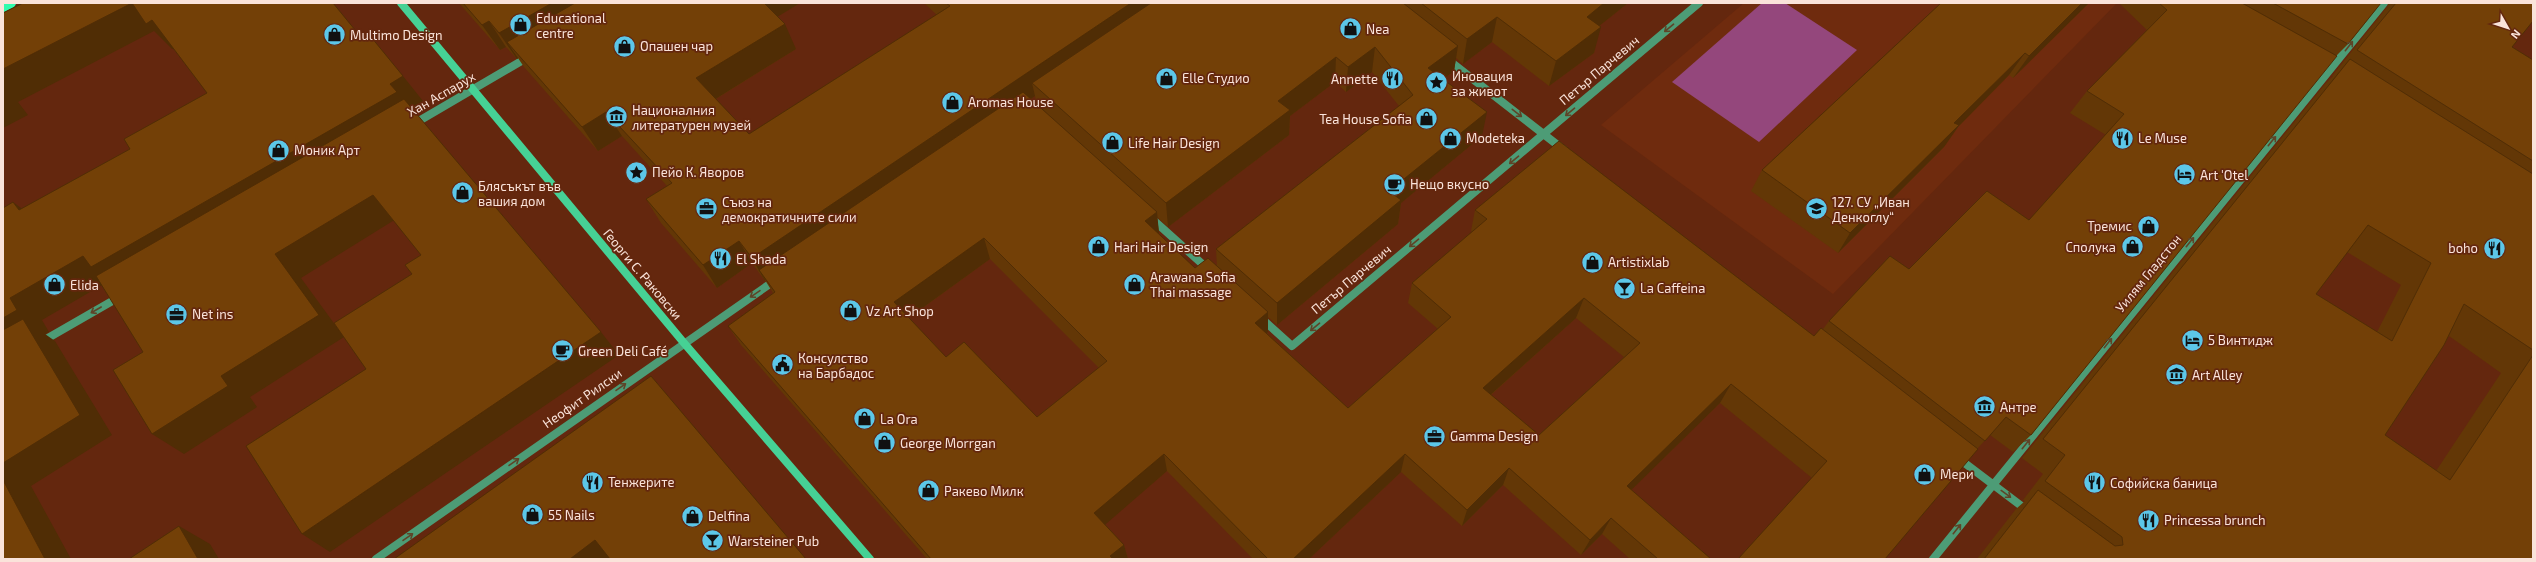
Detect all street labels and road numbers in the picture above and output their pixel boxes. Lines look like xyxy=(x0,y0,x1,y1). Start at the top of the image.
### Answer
street label: Петър Парчевич xyxy=(1556,32,1642,108)
street label: Хан Аспарух xyxy=(404,68,478,120)
street label: Георги С. Раковски xyxy=(600,225,686,323)
street label: Уилям Гладстон xyxy=(2112,231,2184,315)
street label: Петър Парчевич xyxy=(1308,241,1394,317)
street label: Неофит Рилски xyxy=(539,365,625,431)

